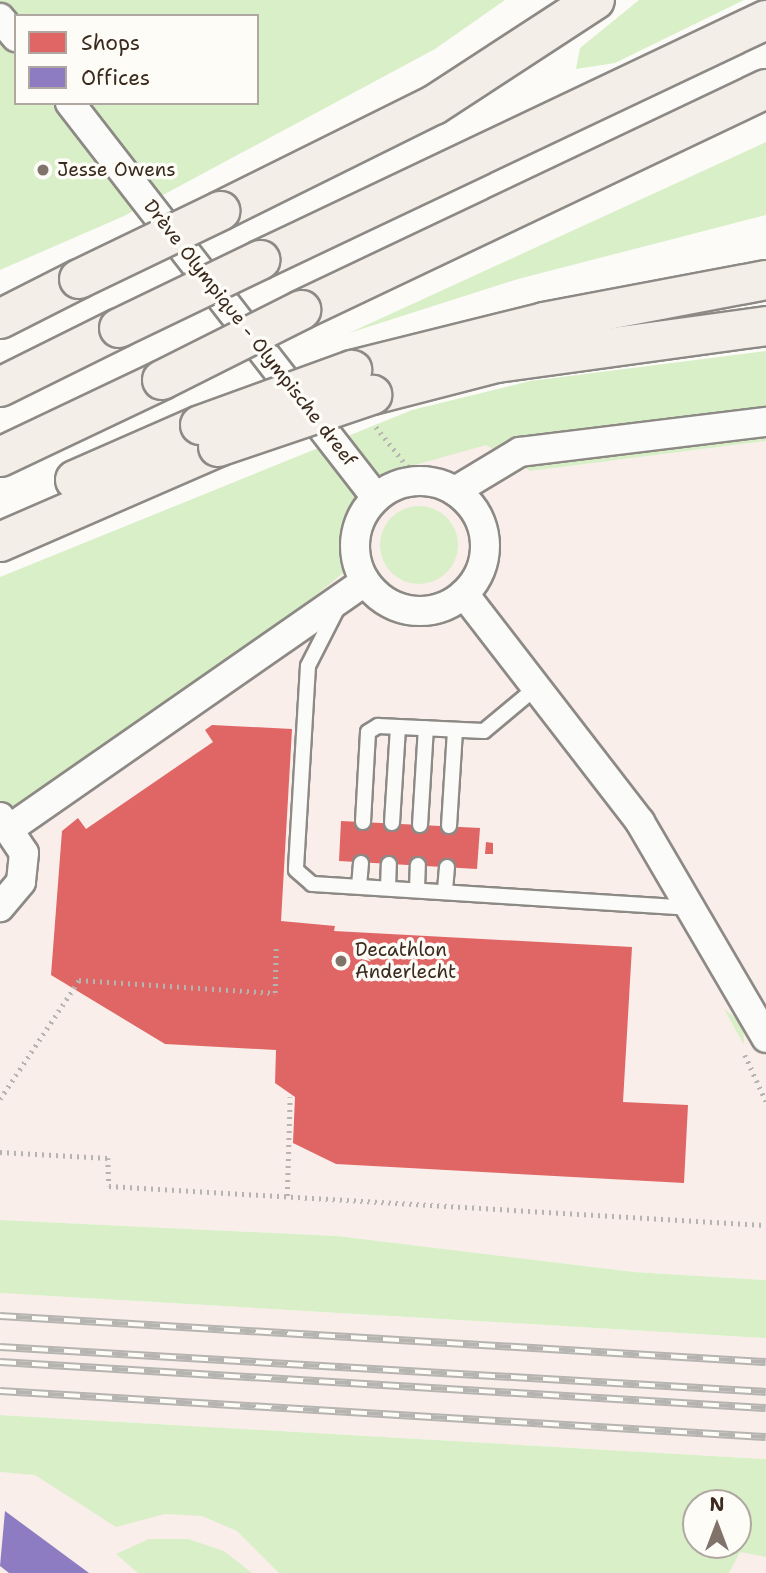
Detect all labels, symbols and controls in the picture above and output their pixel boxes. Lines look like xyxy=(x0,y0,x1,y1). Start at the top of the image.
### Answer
legend xyxy=(14,14,259,105)
text: Shops xyxy=(81,29,140,57)
text: Offices xyxy=(81,64,150,92)
place label: Jesse Owens xyxy=(57,159,176,181)
marker: Jesse Owens xyxy=(35,162,51,178)
street label: Drève Olympique - Olympische dreef xyxy=(139,195,361,471)
place label: Decathlon Anderlecht xyxy=(355,939,456,983)
marker: Decathlon Anderlecht xyxy=(333,953,349,969)
north arrow xyxy=(682,1489,752,1559)
text: N xyxy=(709,1492,725,1517)

